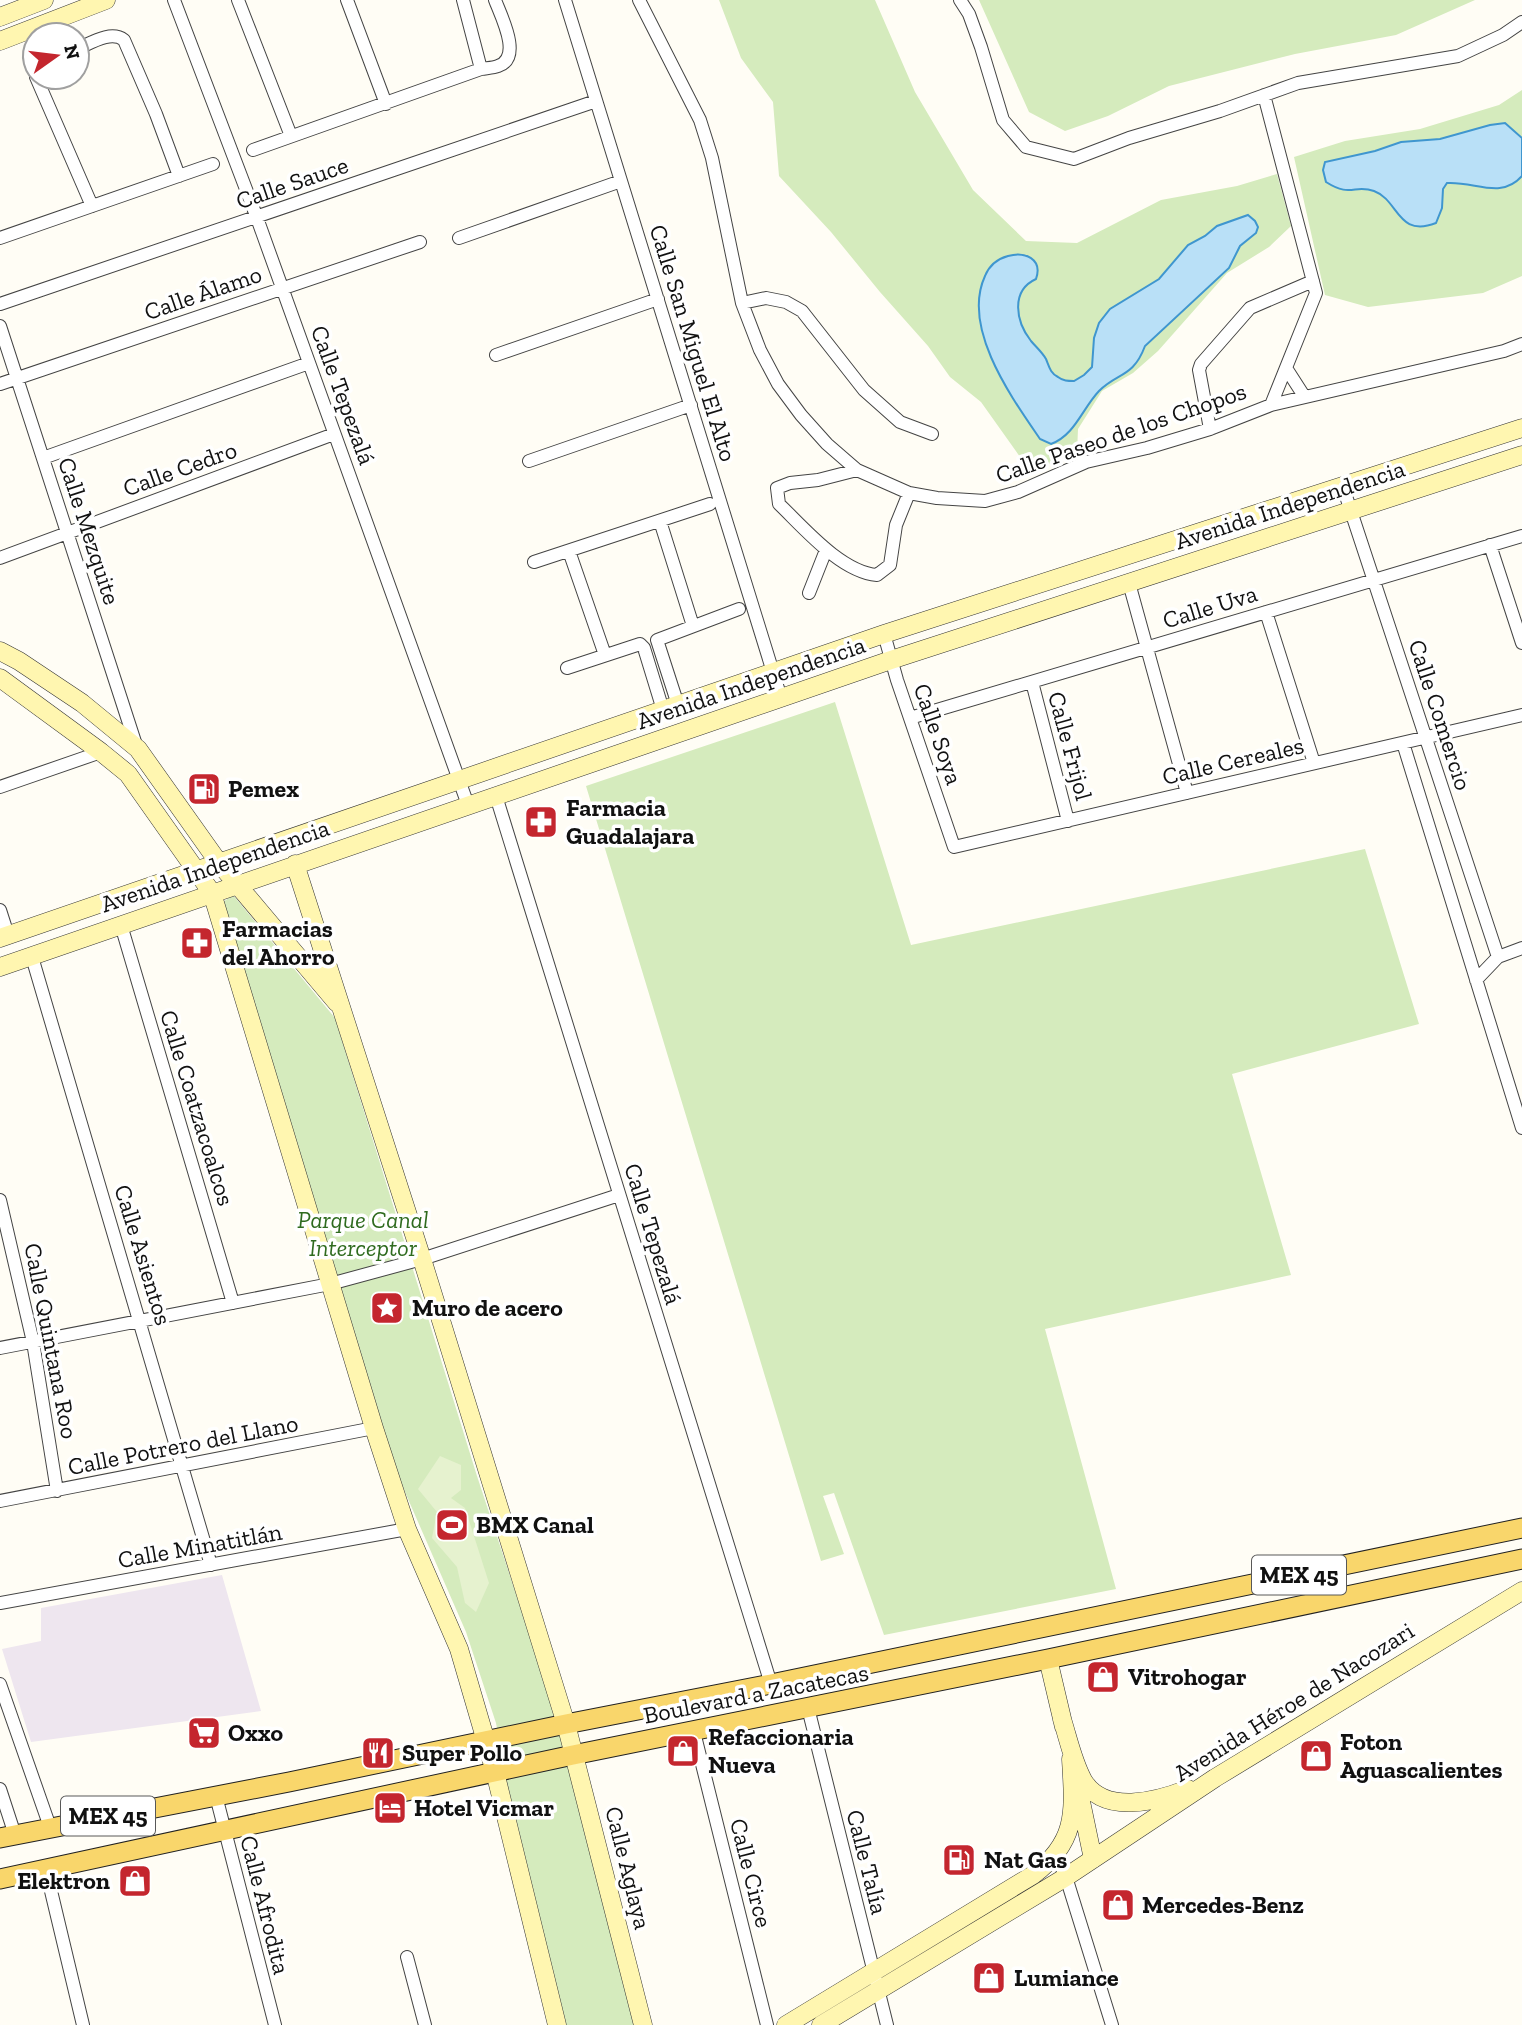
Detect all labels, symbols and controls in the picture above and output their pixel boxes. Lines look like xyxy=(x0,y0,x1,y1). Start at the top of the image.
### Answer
north arrow xyxy=(21,21,91,91)
text: N xyxy=(59,42,85,62)
street label: Calle Sauce xyxy=(232,150,352,215)
street label: Calle San Miguel El Alto xyxy=(644,221,743,465)
street label: Calle Álamo xyxy=(140,259,265,326)
street label: Calle Tepezalá xyxy=(305,321,382,469)
street label: Calle Paseo de los Chopos xyxy=(992,376,1250,489)
street label: Calle Cedro xyxy=(119,435,241,502)
street label: Calle Mezquite xyxy=(52,454,127,608)
street label: Avenida Independencia xyxy=(1171,454,1409,555)
street label: Calle Uva xyxy=(1159,578,1261,635)
street label: Avenida Independencia xyxy=(633,630,869,735)
street label: Calle Comercio xyxy=(1402,636,1478,794)
street label: Calle Soya xyxy=(908,679,969,789)
street label: Calle Frijol xyxy=(1042,688,1099,803)
street label: Calle Cereales xyxy=(1159,730,1307,791)
fuel station icon: Pemex xyxy=(185,770,223,808)
place label: Pemex xyxy=(228,774,299,803)
place label: Farmacia Guadalajara xyxy=(566,793,695,850)
pharmacy icon: Farmacia Guadalajara xyxy=(522,803,560,841)
street label: Avenida Independencia xyxy=(97,813,333,918)
place label: Farmacias del Ahorro xyxy=(222,914,335,971)
pharmacy icon: Farmacias del Ahorro xyxy=(178,924,216,962)
street label: Calle Coatzacoalcos xyxy=(154,1007,241,1209)
street label: Calle Tepezalá xyxy=(618,1160,689,1308)
street label: Calle Asientos xyxy=(108,1181,179,1329)
park label: Parque Canal Interceptor xyxy=(297,1205,429,1262)
street label: Calle Quintana Roo xyxy=(18,1241,85,1441)
place icon: Muro de acero xyxy=(368,1289,406,1327)
place label: Muro de acero xyxy=(412,1293,563,1322)
street label: Calle Potrero del Llano xyxy=(65,1408,300,1481)
sports icon: BMX Canal xyxy=(433,1506,471,1544)
place label: BMX Canal xyxy=(476,1510,594,1539)
street label: Calle Minatitlán xyxy=(116,1517,284,1574)
road number: MEX 45 xyxy=(1252,1556,1346,1594)
street label: Avenida Héroe de Nacozari xyxy=(1168,1616,1419,1787)
street label: Boulevard a Zacatecas xyxy=(641,1657,871,1730)
shop icon: Vitrohogar xyxy=(1084,1658,1122,1696)
place label: Vitrohogar xyxy=(1128,1662,1247,1691)
supermarket icon: Oxxo xyxy=(185,1714,223,1752)
place label: Oxxo xyxy=(228,1718,284,1747)
place label: Refaccionaria Nueva xyxy=(708,1722,854,1779)
place label: Foton Aguascalientes xyxy=(1340,1727,1502,1784)
shop icon: Refaccionaria Nueva xyxy=(664,1732,702,1770)
restaurant icon: Super Pollo xyxy=(359,1734,397,1772)
shop icon: Foton Aguascalientes xyxy=(1297,1737,1335,1775)
place label: Super Pollo xyxy=(402,1738,523,1767)
hotel icon: Hotel Vicmar xyxy=(371,1789,409,1827)
place label: Hotel Vicmar xyxy=(414,1793,554,1822)
road number: MEX 45 xyxy=(61,1797,155,1836)
street label: Calle Aglaya xyxy=(599,1803,658,1933)
street label: Calle Talía xyxy=(841,1807,895,1918)
street label: Calle Circe xyxy=(724,1815,779,1930)
street label: Calle Afrodita xyxy=(234,1833,297,1978)
fuel station icon: Nat Gas xyxy=(940,1841,978,1879)
place label: Nat Gas xyxy=(984,1845,1067,1874)
shop icon: Elektron xyxy=(116,1862,154,1900)
place label: Elektron xyxy=(17,1866,110,1895)
shop icon: Mercedes-Benz xyxy=(1099,1886,1137,1924)
place label: Mercedes-Benz xyxy=(1142,1890,1304,1919)
shop icon: Lumiance xyxy=(970,1959,1008,1997)
place label: Lumiance xyxy=(1014,1963,1119,1992)

